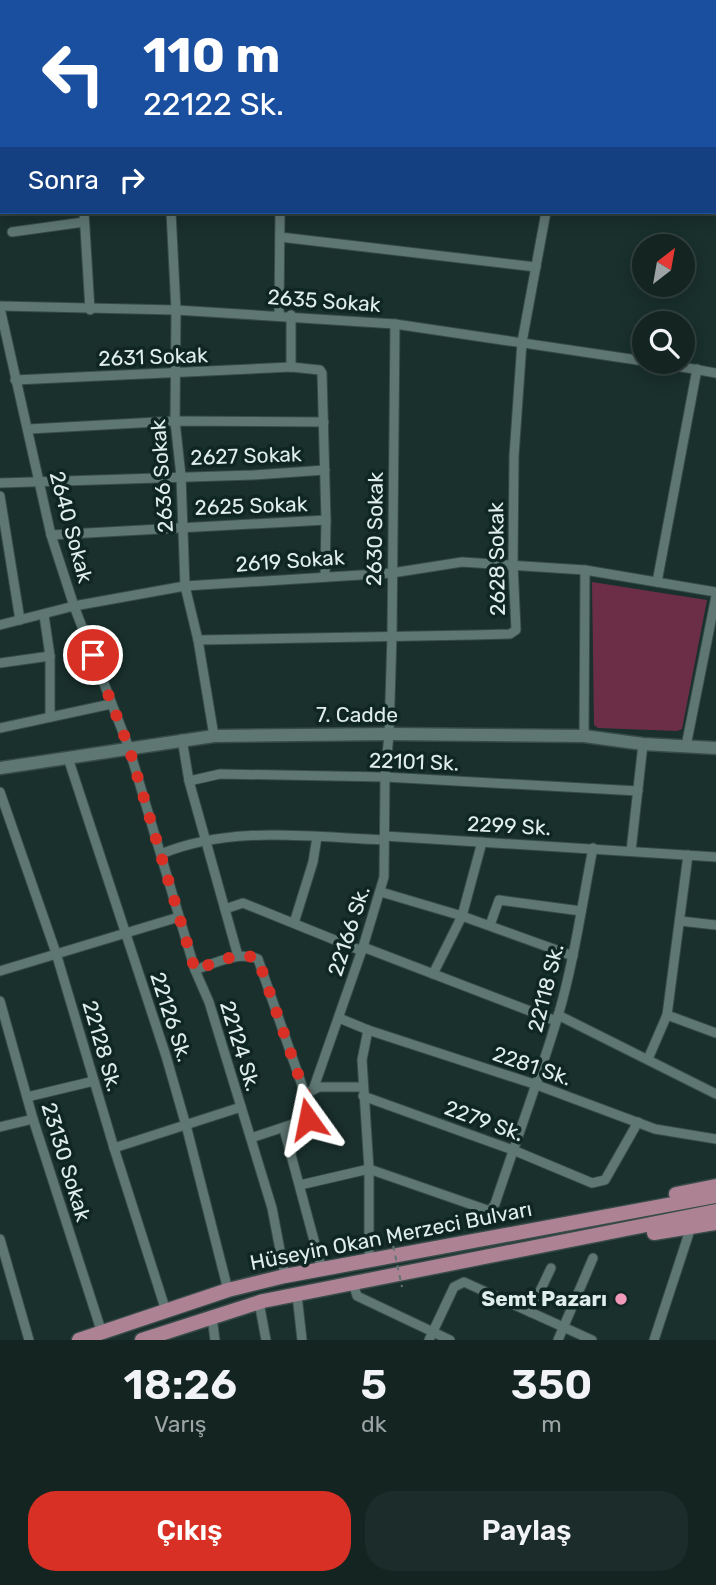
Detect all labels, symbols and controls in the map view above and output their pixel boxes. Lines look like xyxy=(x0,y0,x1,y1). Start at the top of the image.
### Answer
text: 110 m xyxy=(143,26,280,84)
icon: left xyxy=(28,28,119,119)
text: 22122 Sk. xyxy=(143,85,284,123)
icon: right xyxy=(113,161,151,199)
text: Sonra xyxy=(28,165,99,196)
north arrow xyxy=(632,234,695,298)
map controls xyxy=(632,234,695,374)
street label: 2635 Sokak xyxy=(267,284,382,317)
button: search xyxy=(632,311,695,374)
street label: 2631 Sokak xyxy=(98,342,208,371)
street label: 2636 Sokak xyxy=(145,418,178,534)
street label: 2627 Sokak xyxy=(190,441,302,470)
street label: 2640 Sokak xyxy=(45,468,98,586)
street label: 2630 Sokak xyxy=(361,471,388,586)
street label: 2625 Sokak xyxy=(194,491,308,520)
street label: 2628 Sokak xyxy=(483,502,510,616)
street label: 2619 Sokak xyxy=(235,544,345,577)
pin xyxy=(63,625,123,685)
icon: arrive xyxy=(74,636,112,674)
street label: 7. Cadde xyxy=(316,702,398,727)
street label: 22101 Sk. xyxy=(368,747,460,776)
street label: 2299 Sk. xyxy=(466,811,552,840)
street label: 22166 Sk. xyxy=(322,883,375,979)
street label: 22118 Sk. xyxy=(522,941,569,1035)
street label: 22126 Sk. xyxy=(145,969,198,1065)
street label: 22128 Sk. xyxy=(78,997,127,1094)
street label: 22124 Sk. xyxy=(215,998,266,1094)
street label: 2281 Sk. xyxy=(490,1040,575,1091)
position arrow xyxy=(271,1082,345,1156)
street label: 2279 Sk. xyxy=(441,1095,527,1146)
street label: 23130 Sokak xyxy=(37,1099,96,1224)
street label: Hüseyin Okan Merzeci Bulvarı xyxy=(248,1196,534,1275)
place label: Semt Pazarı xyxy=(481,1286,607,1311)
marker: Semt Pazarı xyxy=(613,1291,629,1307)
text: 18:26 xyxy=(124,1360,237,1410)
text: 5 xyxy=(361,1360,387,1410)
text: 350 xyxy=(511,1360,592,1410)
text: Varış xyxy=(154,1410,207,1438)
text: dk xyxy=(361,1410,387,1438)
text: m xyxy=(541,1410,562,1438)
button: Çıkış xyxy=(28,1491,351,1571)
button: Paylaş xyxy=(365,1491,688,1571)

